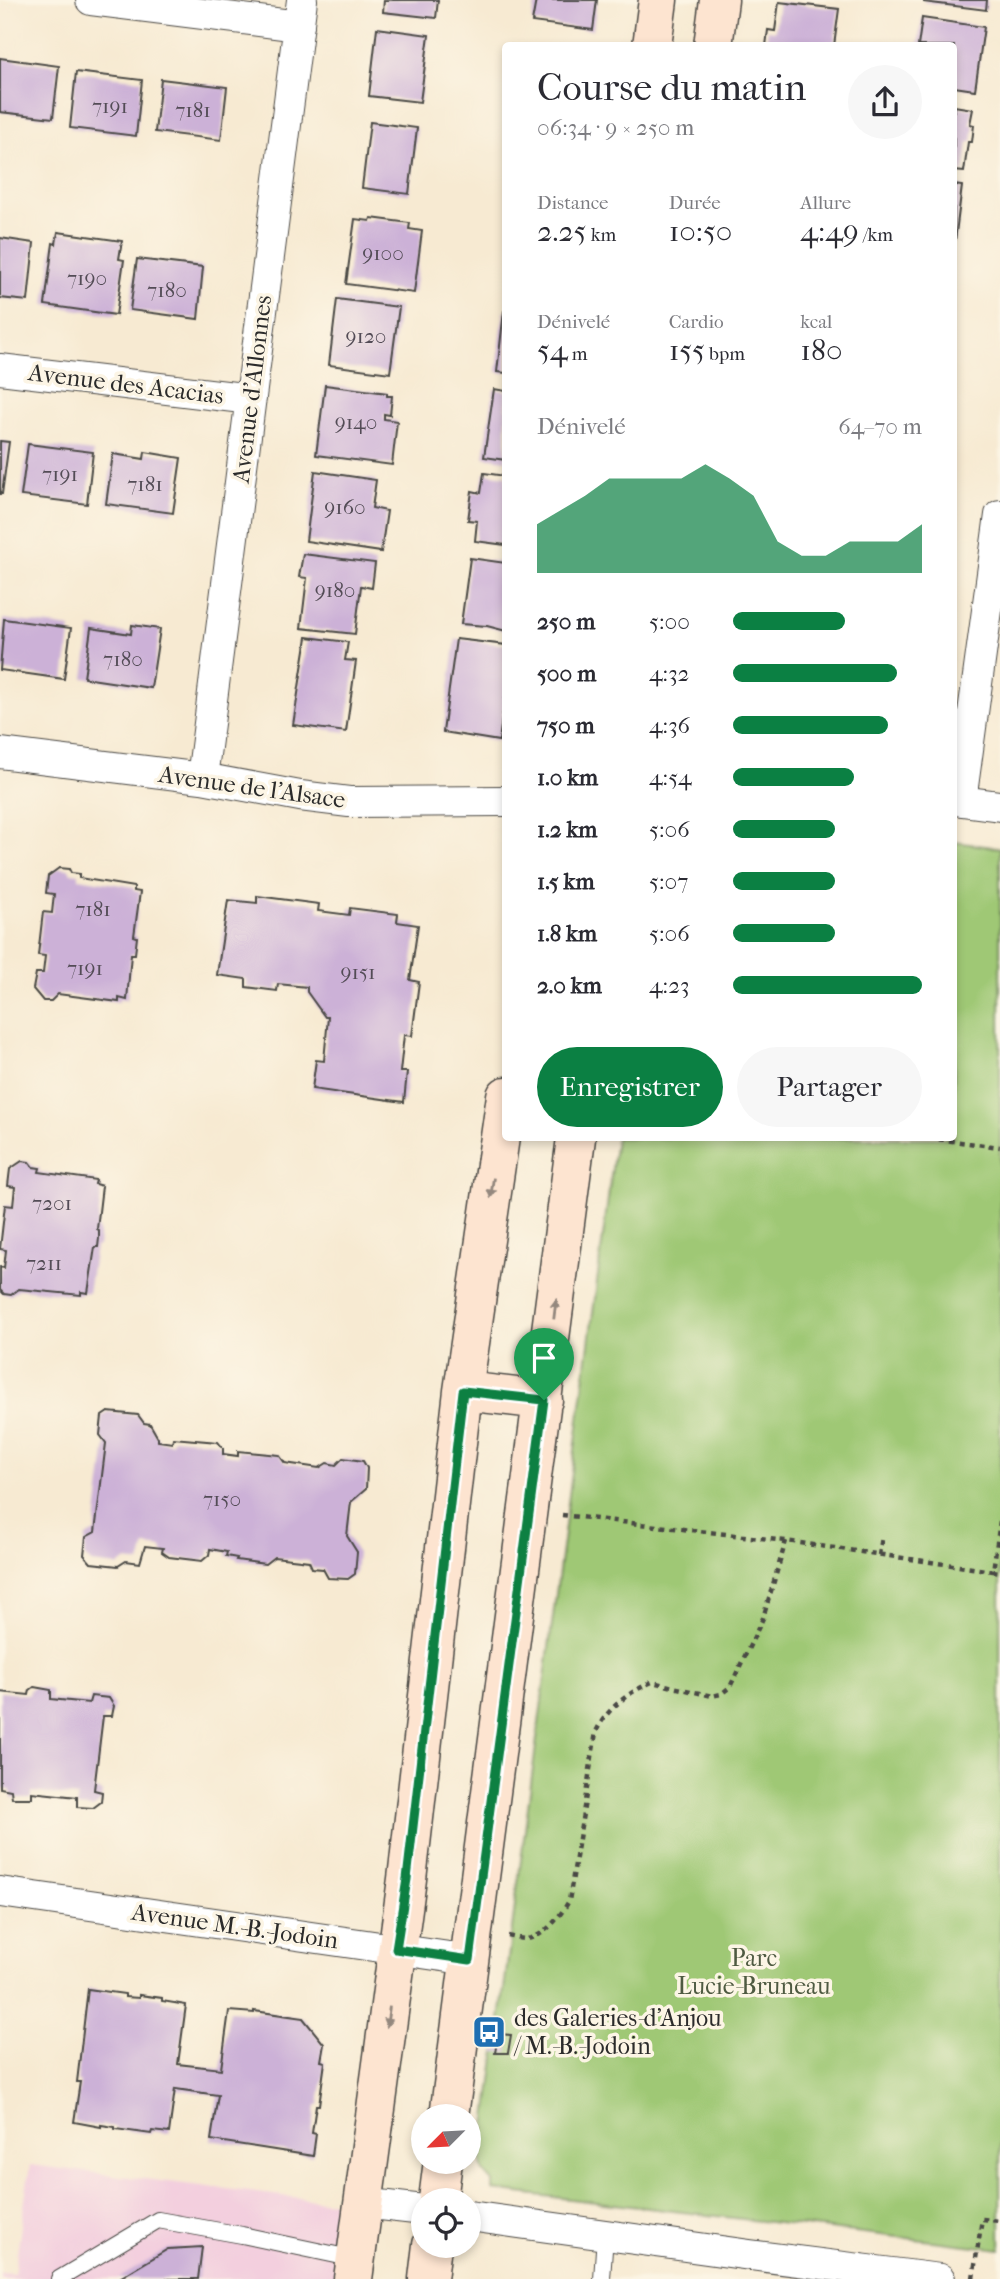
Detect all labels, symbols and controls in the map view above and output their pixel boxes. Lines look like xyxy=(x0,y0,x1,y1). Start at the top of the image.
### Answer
text: Course du matin xyxy=(537,65,806,110)
button: share xyxy=(848,65,922,139)
house number: 7191 xyxy=(92,94,128,118)
house number: 7181 xyxy=(175,98,211,122)
text: 06:34 · 9 × 250 m xyxy=(537,114,695,141)
text: Distance xyxy=(537,192,608,214)
text: Durée xyxy=(669,192,721,214)
text: Allure xyxy=(800,192,851,214)
text: 2.25 xyxy=(537,214,587,249)
text: 10:50 xyxy=(669,214,732,249)
text: 4:49 xyxy=(800,214,859,249)
text: km xyxy=(587,224,616,246)
text: /km xyxy=(859,224,893,246)
house number: 9100 xyxy=(362,241,404,265)
house number: 7190 xyxy=(67,266,107,290)
house number: 7180 xyxy=(147,278,187,302)
street label: Avenue d'Allonnes xyxy=(226,293,277,485)
text: Dénivelé xyxy=(537,311,610,333)
text: Cardio xyxy=(669,311,724,333)
text: kcal xyxy=(800,311,832,333)
house number: 9120 xyxy=(346,324,386,348)
text: 54 xyxy=(537,333,568,368)
text: 155 xyxy=(669,333,705,368)
text: 180 xyxy=(800,333,843,368)
text: m xyxy=(568,343,588,365)
text: bpm xyxy=(705,343,745,365)
street label: Avenue des Acacias xyxy=(26,358,225,410)
house number: 9140 xyxy=(335,410,377,434)
text: Dénivelé xyxy=(537,413,626,440)
text: 64–70 m xyxy=(838,413,922,440)
house number: 7191 xyxy=(42,462,78,486)
house number: 7181 xyxy=(127,472,163,496)
house number: 9160 xyxy=(324,495,366,519)
house number: 9180 xyxy=(315,578,355,602)
text: 250 m xyxy=(537,608,595,635)
text: 5:00 xyxy=(649,608,690,635)
house number: 7180 xyxy=(103,647,143,671)
text: 500 m xyxy=(537,660,596,687)
text: 4:32 xyxy=(649,660,689,687)
text: 750 m xyxy=(537,712,595,739)
text: 4:36 xyxy=(649,712,690,739)
street label: Avenue de l'Alsace xyxy=(156,760,347,814)
text: 1.0 km xyxy=(537,764,598,791)
text: 4:54 xyxy=(649,764,692,791)
text: 1.2 km xyxy=(537,816,597,843)
text: 5:06 xyxy=(649,816,690,843)
text: 1.5 km xyxy=(537,868,595,895)
text: 5:07 xyxy=(649,868,688,895)
house number: 7181 xyxy=(75,897,111,921)
text: 1.8 km xyxy=(537,920,597,947)
text: 5:06 xyxy=(649,920,690,947)
house number: 7191 xyxy=(67,956,103,980)
house number: 9151 xyxy=(341,960,376,984)
text: 2.0 km xyxy=(537,972,602,999)
text: 4:23 xyxy=(649,972,689,999)
button: Enregistrer xyxy=(537,1047,723,1127)
button: Partager xyxy=(737,1047,922,1127)
one-way arrow xyxy=(487,1177,498,1199)
house number: 7201 xyxy=(32,1191,72,1215)
house number: 7211 xyxy=(26,1251,62,1275)
one-way arrow xyxy=(549,1298,560,1320)
pin xyxy=(514,1328,574,1400)
icon: arrive xyxy=(525,1339,563,1377)
house number: 7150 xyxy=(203,1487,241,1511)
street label: Avenue M.-B.-Jodoin xyxy=(129,1897,340,1954)
park label: Parc Lucie-Bruneau xyxy=(677,1944,831,2000)
place label: des Galeries-d'Anjou / M.-B.-Jodoin xyxy=(513,2004,722,2060)
one-way arrow xyxy=(382,2006,393,2028)
bus stop icon: des Galeries-d'Anjou / M.-B.-Jodoin xyxy=(470,2013,508,2051)
north arrow xyxy=(411,2104,481,2174)
map controls xyxy=(411,2104,481,2258)
button: locate xyxy=(411,2188,481,2258)

